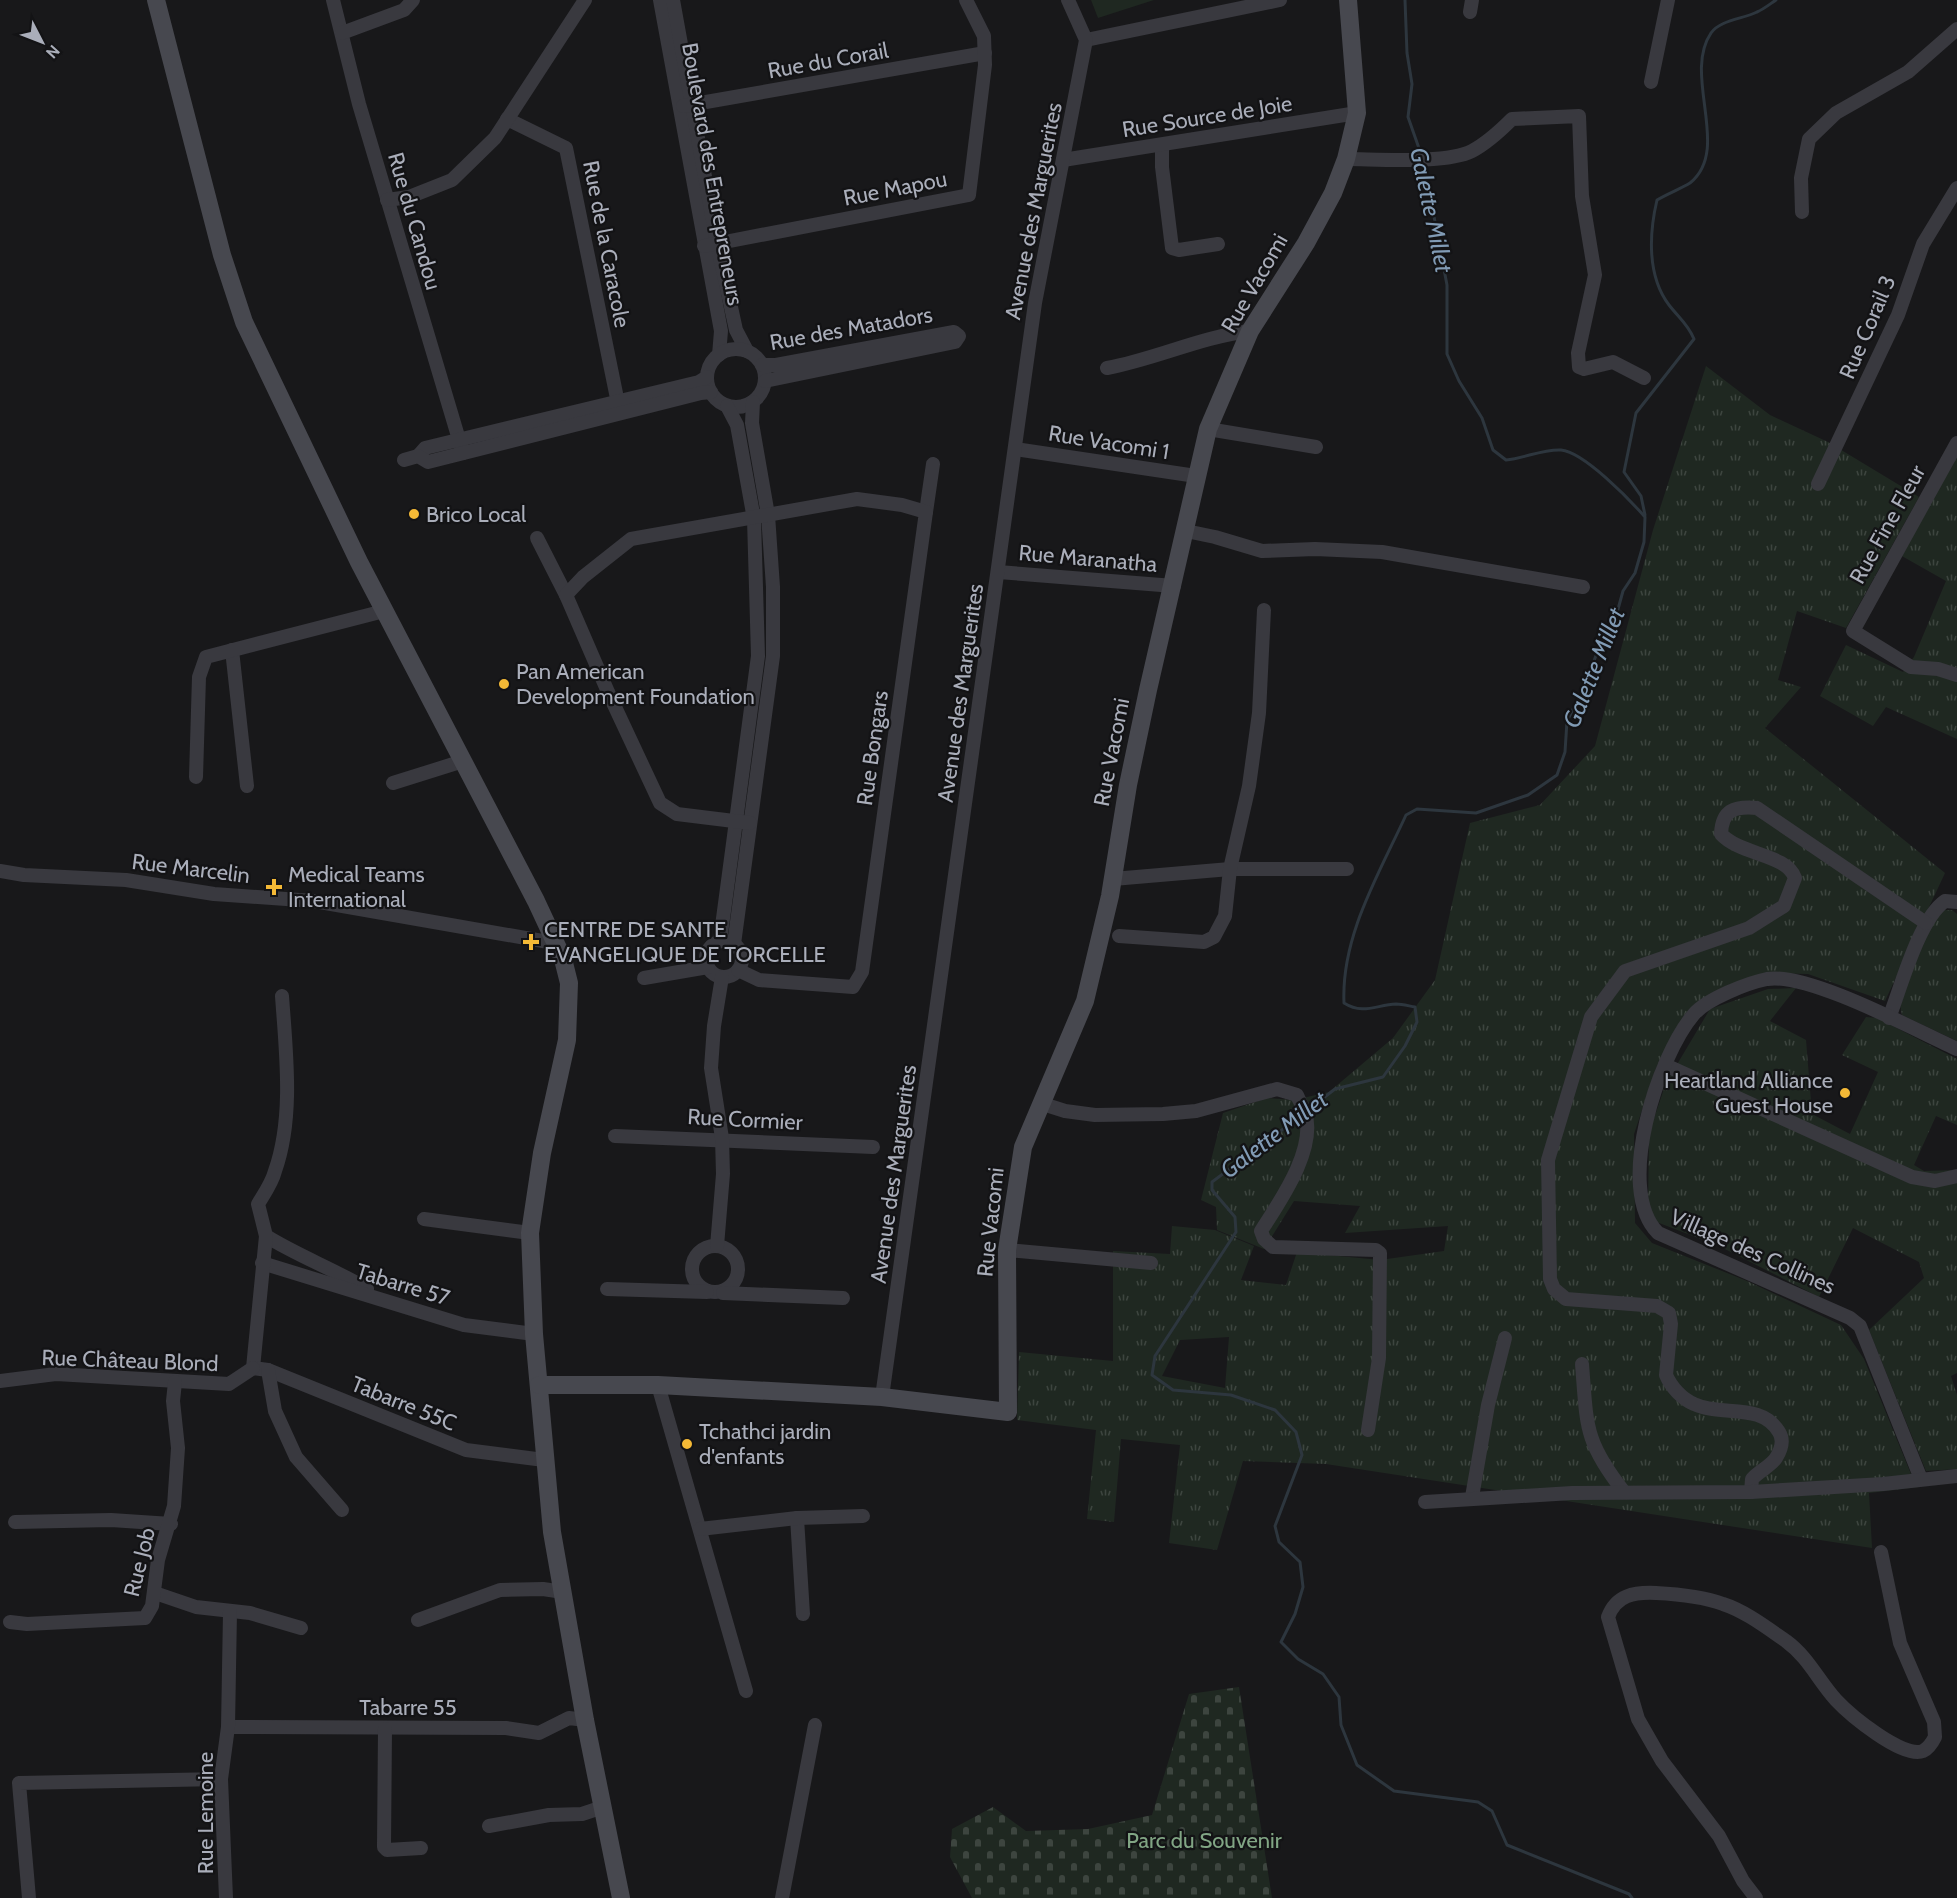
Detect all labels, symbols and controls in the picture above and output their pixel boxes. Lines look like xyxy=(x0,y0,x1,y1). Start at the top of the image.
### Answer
north arrow xyxy=(12,12,72,72)
street label: Rue du Corail xyxy=(766,36,891,84)
text: N xyxy=(42,41,64,62)
street label: Boulevard des Entrepreneurs xyxy=(676,41,749,308)
street label: Rue Source de Joie xyxy=(1120,90,1294,143)
street label: Avenue des Marguerites xyxy=(999,100,1068,322)
water label: Galette Millet xyxy=(1404,145,1459,276)
street label: Rue du Candou xyxy=(382,149,447,293)
street label: Rue de la Caracole xyxy=(577,158,636,330)
street label: Rue Mapou xyxy=(841,165,949,212)
street label: Rue Vacomi xyxy=(1215,229,1294,338)
street label: Rue Corail 3 xyxy=(1834,271,1901,383)
street label: Rue des Matadors xyxy=(768,301,935,356)
street label: Rue Vacomi 1 xyxy=(1047,420,1171,465)
street label: Rue Fine Fleur xyxy=(1844,460,1931,588)
place label: Brico Local xyxy=(426,501,527,528)
marker: Brico Local xyxy=(407,507,421,521)
street label: Rue Maranatha xyxy=(1018,539,1159,578)
street label: Avenue des Marguerites xyxy=(932,582,989,804)
water label: Galette Millet xyxy=(1556,603,1631,732)
place label: Pan American Development Foundation xyxy=(516,658,755,710)
marker: Pan American Development Foundation xyxy=(497,677,511,691)
street label: Rue Bongars xyxy=(851,689,894,807)
street label: Rue Vacomi xyxy=(1088,696,1135,809)
street label: Rue Marcelin xyxy=(130,848,252,889)
place label: Medical Teams International xyxy=(288,861,425,913)
marker: Medical Teams International xyxy=(265,878,283,896)
place label: CENTRE DE SANTE EVANGELIQUE DE TORCELLE xyxy=(544,916,826,968)
marker: CENTRE DE SANTE EVANGELIQUE DE TORCELLE xyxy=(522,933,540,951)
street label: Avenue des Marguerites xyxy=(865,1063,922,1285)
place label: Heartland Alliance Guest House xyxy=(1664,1067,1833,1119)
water label: Galette Millet xyxy=(1214,1084,1334,1184)
marker: Heartland Alliance Guest House xyxy=(1838,1086,1852,1100)
street label: Rue Cormier xyxy=(687,1103,803,1136)
street label: Rue Vacomi xyxy=(971,1166,1010,1278)
street label: Village des Collines xyxy=(1666,1203,1839,1300)
street label: Tabarre 57 xyxy=(353,1257,453,1311)
street label: Rue Château Blond xyxy=(41,1344,219,1377)
street label: Tabarre 55C xyxy=(347,1370,460,1437)
place label: Tchathci jardin d'enfants xyxy=(699,1418,831,1470)
marker: Tchathci jardin d'enfants xyxy=(680,1437,694,1451)
street label: Rue Job xyxy=(118,1525,161,1600)
street label: Tabarre 55 xyxy=(359,1694,457,1721)
street label: Rue Lemoine xyxy=(192,1752,219,1874)
park label: Parc du Souvenir xyxy=(1126,1827,1282,1854)

